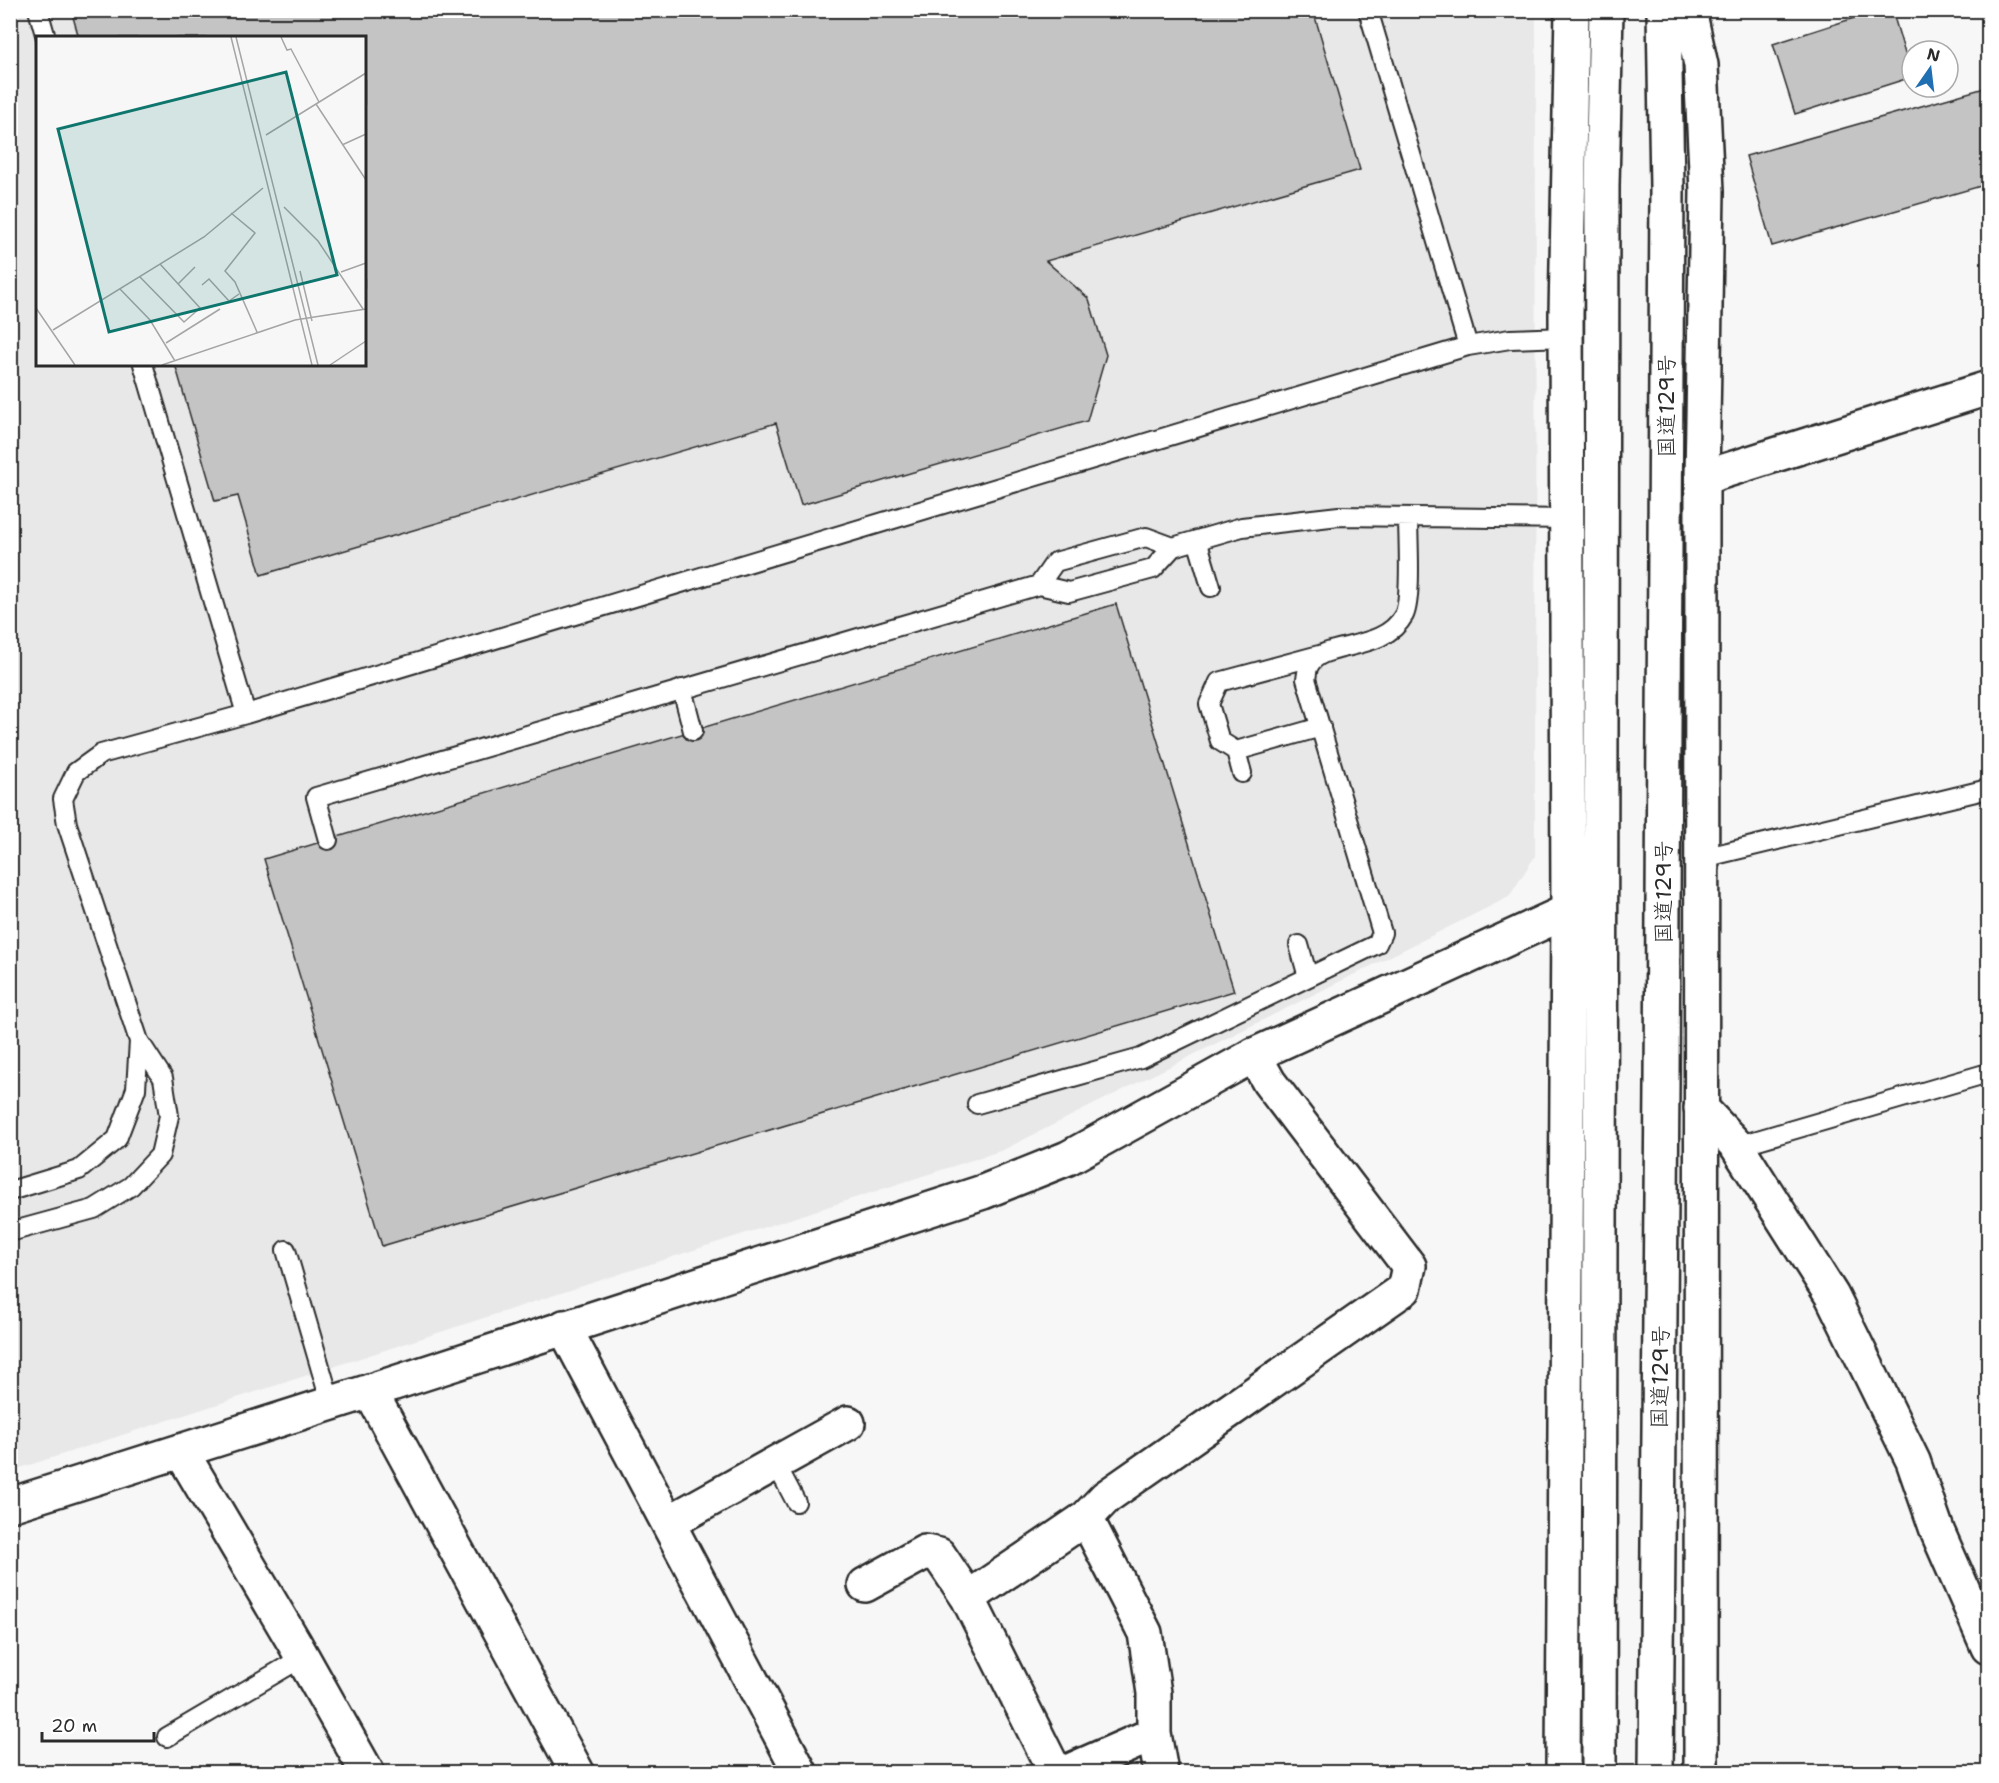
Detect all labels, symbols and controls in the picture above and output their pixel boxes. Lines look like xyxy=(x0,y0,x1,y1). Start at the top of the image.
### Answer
inset map xyxy=(36,36,366,366)
north arrow xyxy=(1900,39,1960,99)
text: N xyxy=(1925,43,1942,67)
street label: 国道129号 xyxy=(1652,354,1681,458)
street label: 国道129号 xyxy=(1649,840,1678,944)
street label: 国道129号 xyxy=(1645,1325,1675,1429)
scale bar xyxy=(42,1705,154,1743)
text: 20 m xyxy=(51,1714,97,1738)

